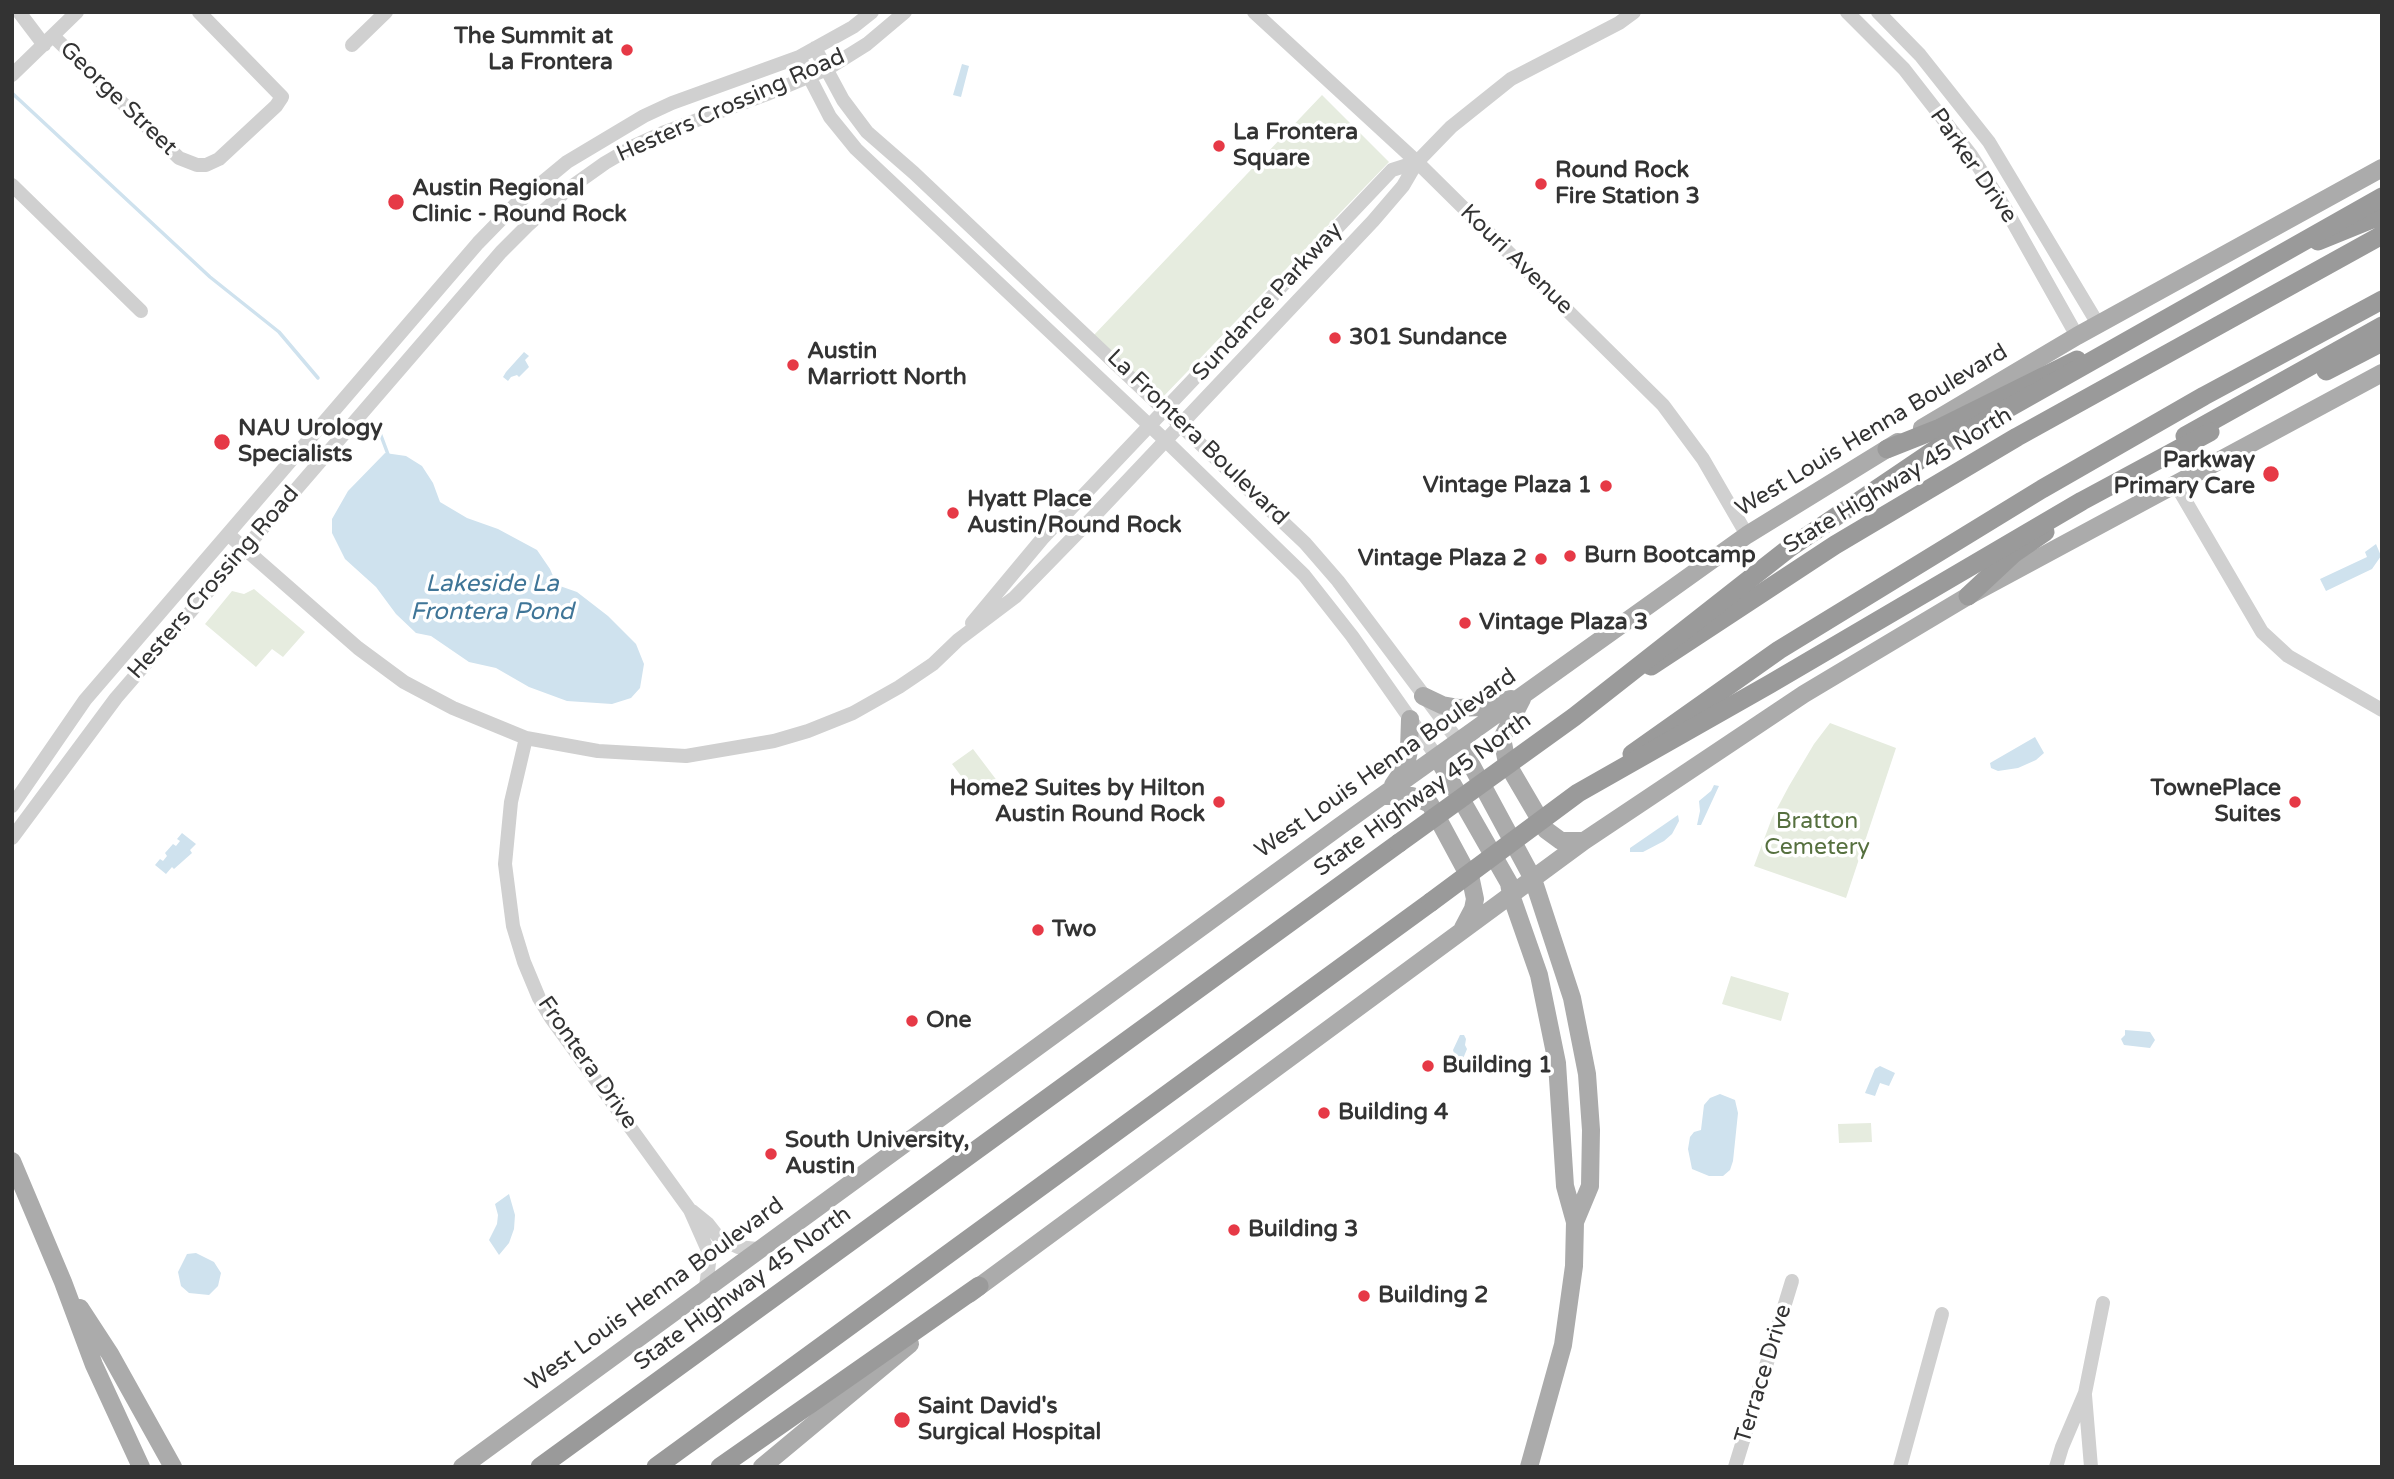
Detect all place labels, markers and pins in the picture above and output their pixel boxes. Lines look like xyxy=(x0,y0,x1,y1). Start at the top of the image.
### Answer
place label: The Summit at La Frontera xyxy=(454,23,613,77)
marker: The Summit at La Frontera xyxy=(619,42,635,58)
place label: La Frontera Square xyxy=(1233,119,1358,173)
marker: La Frontera Square xyxy=(1211,138,1227,154)
place label: Round Rock Fire Station 3 xyxy=(1555,157,1700,211)
place label: Austin Regional Clinic - Round Rock xyxy=(412,175,627,229)
marker: Round Rock Fire Station 3 xyxy=(1533,176,1549,192)
marker: Austin Regional Clinic - Round Rock xyxy=(386,192,406,212)
place label: 301 Sundance xyxy=(1349,324,1507,352)
marker: 301 Sundance xyxy=(1327,330,1343,346)
place label: Austin Marriott North xyxy=(807,338,967,392)
marker: Austin Marriott North xyxy=(785,357,801,373)
place label: NAU Urology Specialists xyxy=(238,415,383,469)
marker: NAU Urology Specialists xyxy=(212,432,232,452)
place label: Parkway Primary Care xyxy=(2114,447,2255,501)
marker: Parkway Primary Care xyxy=(2261,464,2281,484)
place label: Vintage Plaza 1 xyxy=(1423,472,1592,500)
marker: Vintage Plaza 1 xyxy=(1598,478,1614,494)
place label: Hyatt Place Austin/Round Rock xyxy=(967,486,1182,540)
marker: Hyatt Place Austin/Round Rock xyxy=(945,505,961,521)
place label: Burn Bootcamp xyxy=(1584,542,1756,570)
place label: Vintage Plaza 2 xyxy=(1358,545,1527,573)
marker: Burn Bootcamp xyxy=(1562,548,1578,564)
marker: Vintage Plaza 2 xyxy=(1533,551,1549,567)
place label: Vintage Plaza 3 xyxy=(1479,609,1648,637)
marker: Vintage Plaza 3 xyxy=(1457,615,1473,631)
place label: Home2 Suites by Hilton Austin Round Rock xyxy=(949,775,1205,829)
place label: TownePlace Suites xyxy=(2150,775,2281,829)
marker: Home2 Suites by Hilton Austin Round Rock xyxy=(1211,794,1227,810)
marker: TownePlace Suites xyxy=(2287,794,2303,810)
place label: Two xyxy=(1052,916,1096,944)
marker: Two xyxy=(1030,922,1046,938)
place label: One xyxy=(926,1007,971,1035)
marker: One xyxy=(904,1013,920,1029)
place label: Building 1 xyxy=(1442,1052,1552,1080)
marker: Building 1 xyxy=(1420,1058,1436,1074)
place label: Building 4 xyxy=(1338,1099,1448,1127)
marker: Building 4 xyxy=(1316,1105,1332,1121)
place label: South University, Austin xyxy=(785,1127,969,1181)
marker: South University, Austin xyxy=(763,1146,779,1162)
place label: Building 3 xyxy=(1248,1216,1358,1244)
marker: Building 3 xyxy=(1226,1222,1242,1238)
place label: Building 2 xyxy=(1378,1282,1488,1310)
marker: Building 2 xyxy=(1356,1288,1372,1304)
place label: Saint David's Surgical Hospital xyxy=(918,1393,1101,1447)
marker: Saint David's Surgical Hospital xyxy=(892,1410,912,1430)

